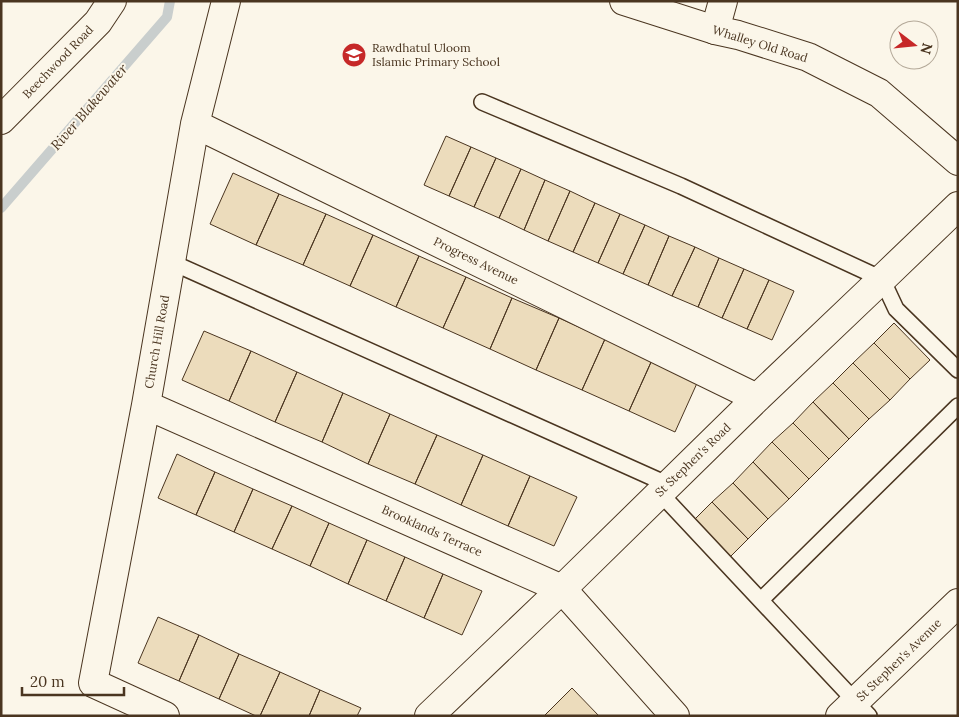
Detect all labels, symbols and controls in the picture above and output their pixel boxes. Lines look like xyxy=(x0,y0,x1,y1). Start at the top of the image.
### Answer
north arrow xyxy=(889,20,939,70)
street label: Beechwood Road xyxy=(19,22,96,101)
street label: Whalley Old Road xyxy=(711,22,810,65)
place label: Rawdhatul Uloom Islamic Primary School xyxy=(372,40,500,69)
text: N xyxy=(916,41,937,56)
school or university icon: Rawdhatul Uloom Islamic Primary School xyxy=(341,42,367,68)
water label: River Blakewater xyxy=(47,60,132,154)
street label: Progress Avenue xyxy=(431,234,522,288)
street label: Church Hill Road xyxy=(141,294,172,390)
street label: St Stephen's Road xyxy=(652,420,734,500)
street label: Brooklands Terrace xyxy=(380,502,485,560)
street label: St Stephen's Avenue xyxy=(853,615,945,704)
scale bar xyxy=(22,664,125,696)
text: 20 m xyxy=(30,672,65,691)

